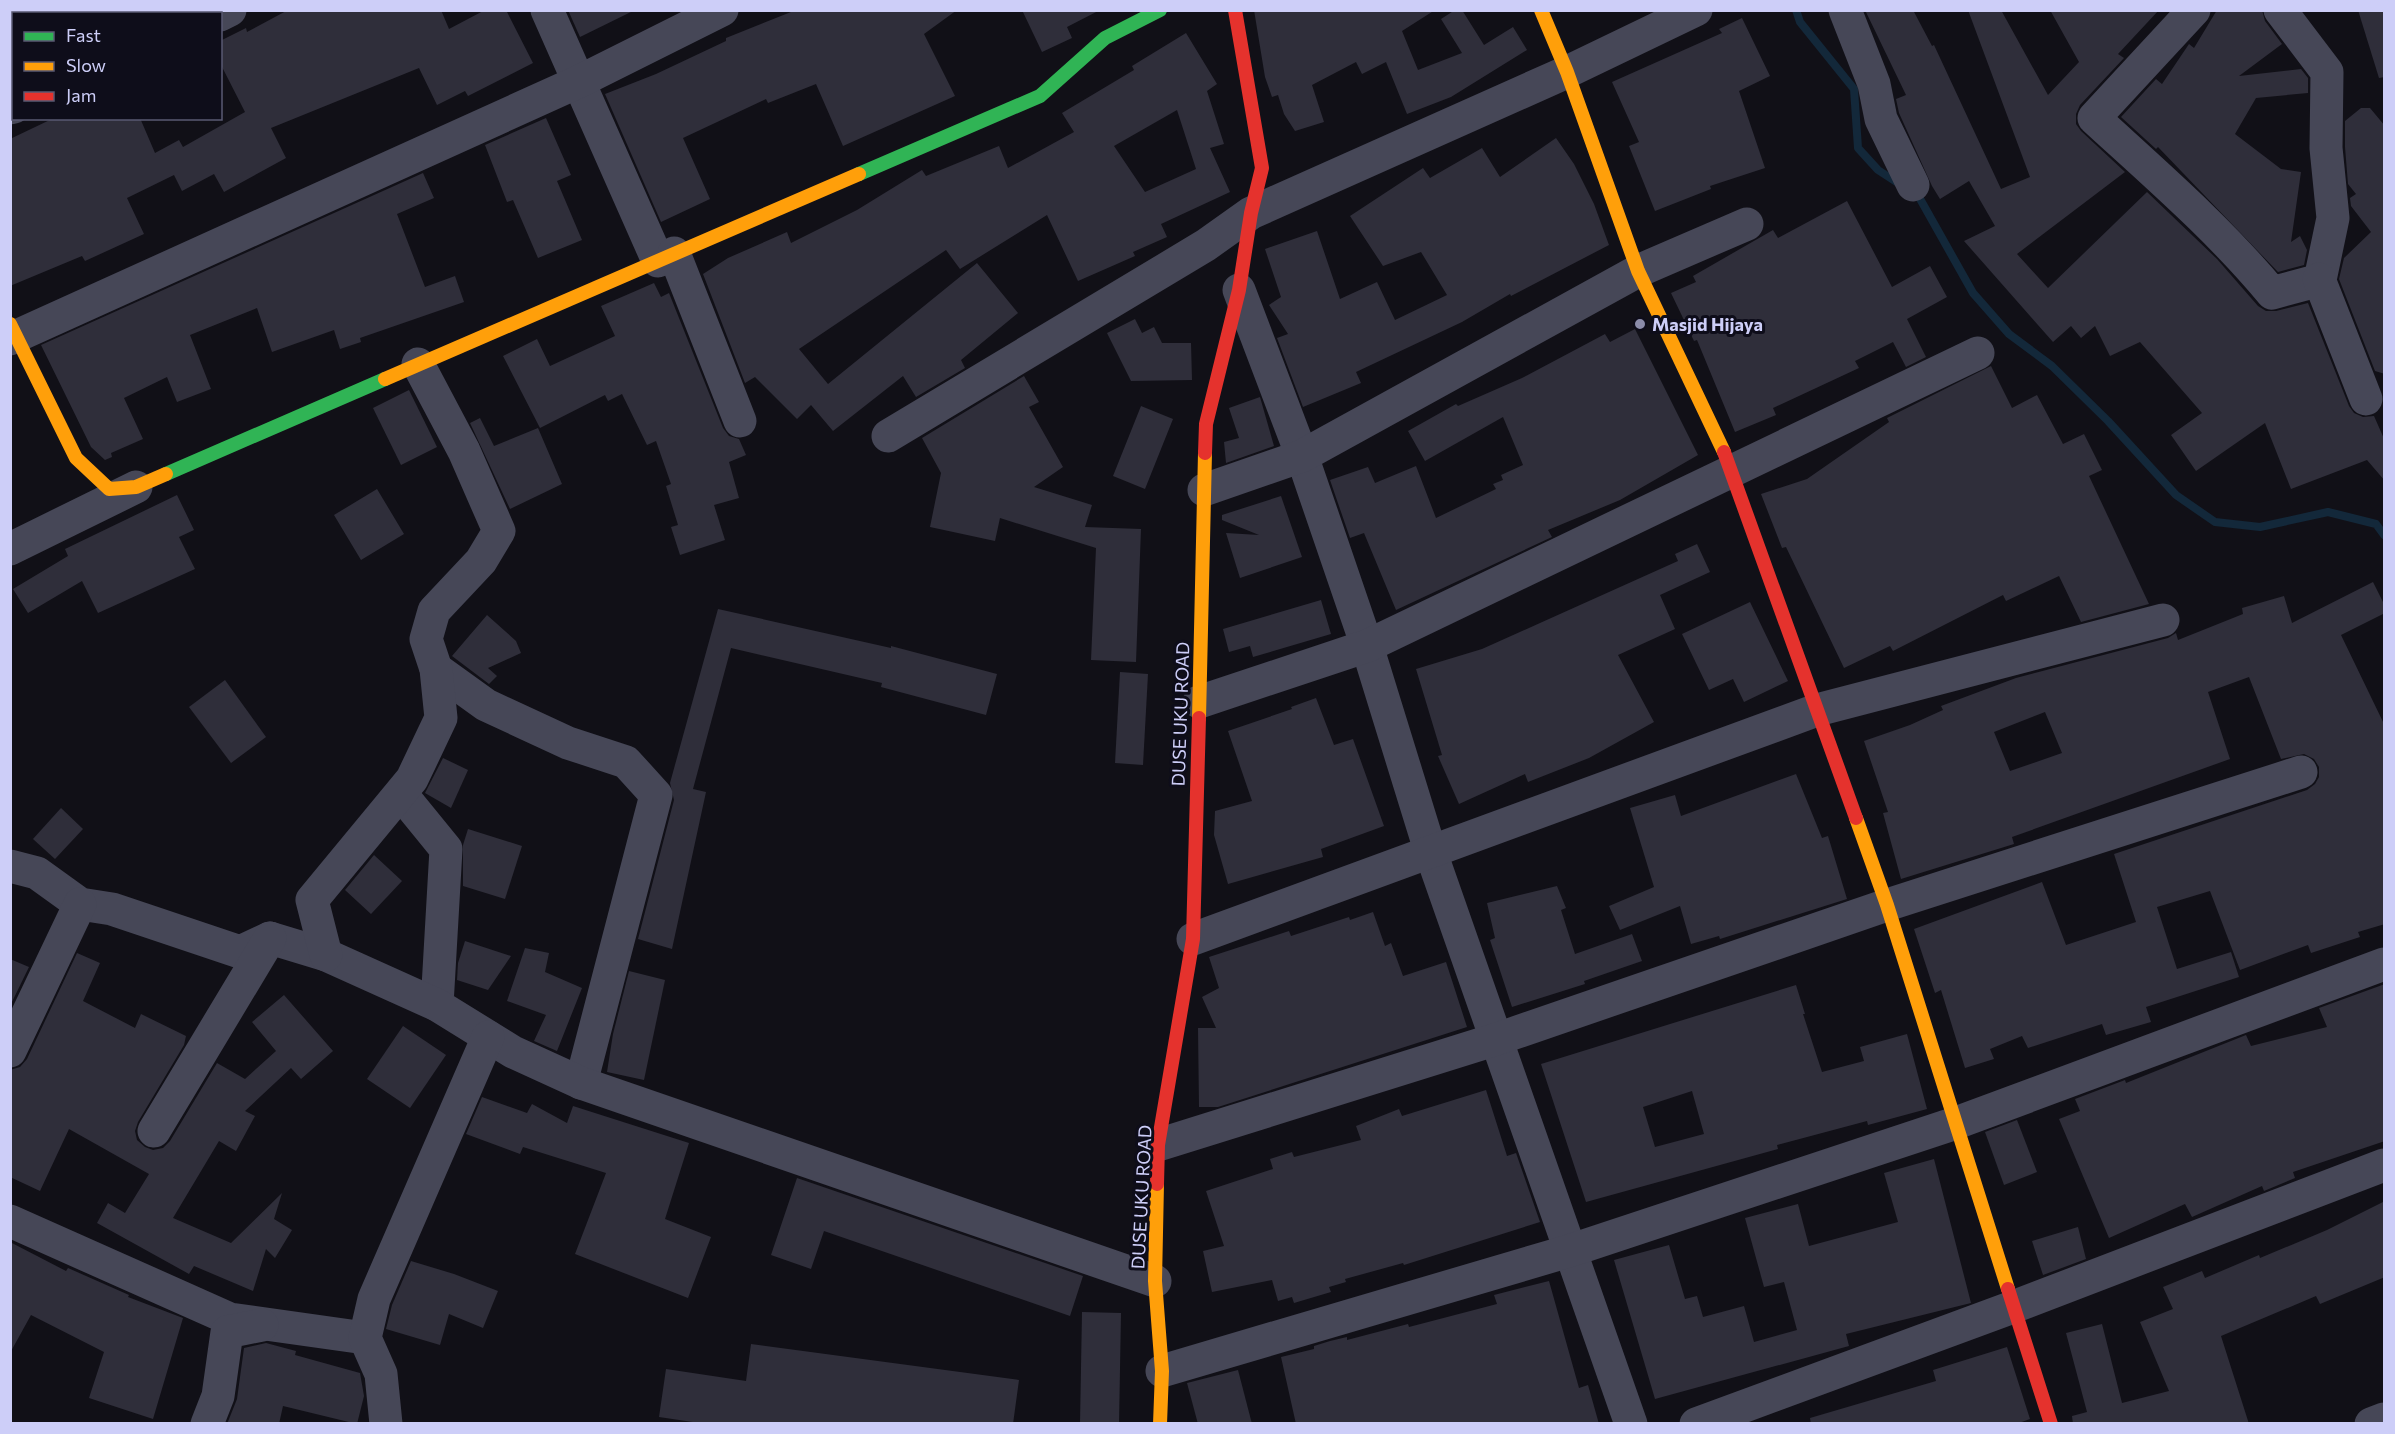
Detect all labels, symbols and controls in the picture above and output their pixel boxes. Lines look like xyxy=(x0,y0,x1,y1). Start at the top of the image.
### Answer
legend xyxy=(12,12,222,120)
text: Fast xyxy=(66,24,101,46)
text: Slow xyxy=(66,54,106,76)
text: Jam xyxy=(66,84,96,106)
place label: Masjid Hijaya xyxy=(1652,313,1763,335)
marker: Masjid Hijaya xyxy=(1633,317,1647,331)
street label: DUSE UKU ROAD xyxy=(1166,641,1194,787)
street label: DUSE UKU ROAD xyxy=(1126,1124,1156,1270)

